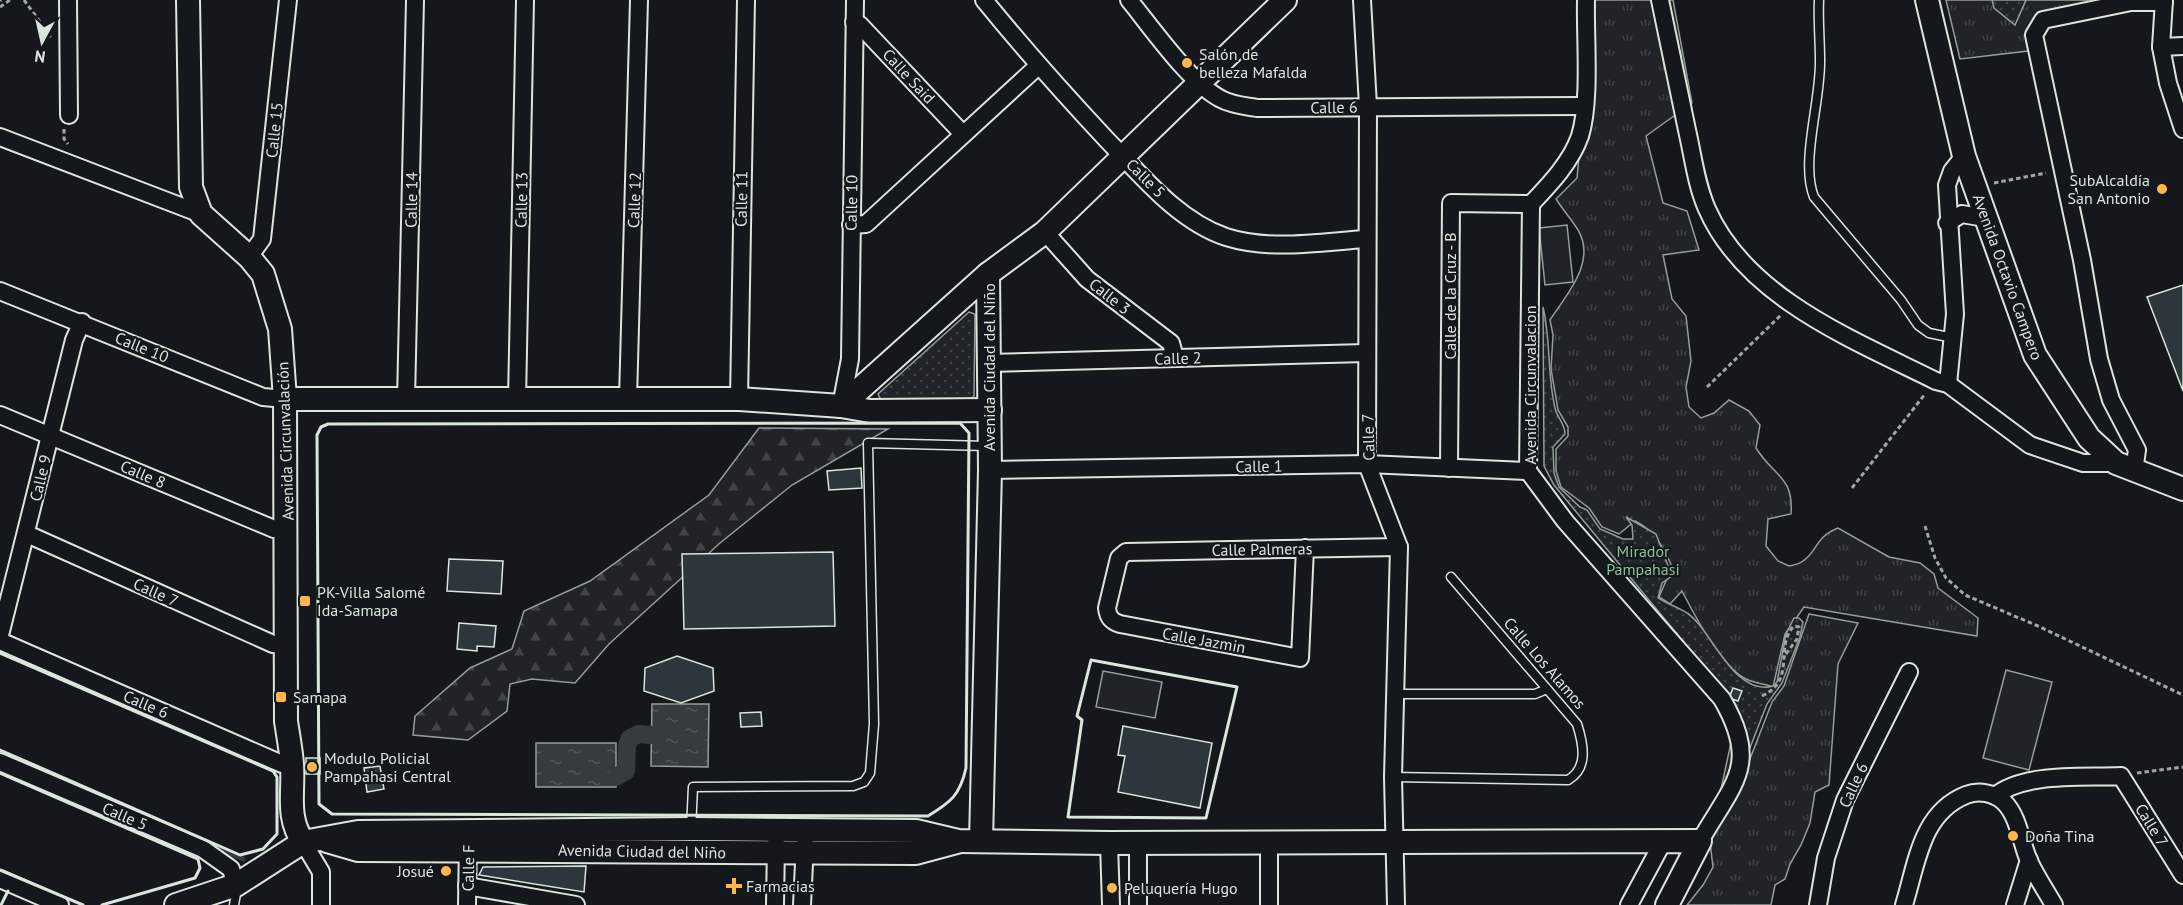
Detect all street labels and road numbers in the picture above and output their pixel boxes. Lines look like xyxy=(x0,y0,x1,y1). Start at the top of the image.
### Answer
street label: Calle Said xyxy=(879,44,939,108)
street label: Calle 6 xyxy=(1310,97,1358,117)
street label: Calle 15 xyxy=(261,101,287,159)
street label: Calle 5 xyxy=(1122,154,1170,202)
street label: Calle 11 xyxy=(731,171,751,227)
street label: Calle 14 xyxy=(401,172,421,228)
street label: Calle 13 xyxy=(511,172,531,228)
street label: Calle 12 xyxy=(623,172,645,228)
street label: Calle 10 xyxy=(841,175,861,231)
street label: Avenida Octavio Campero xyxy=(1969,191,2047,363)
street label: Calle de la Cruz - B xyxy=(1440,232,1460,360)
street label: Calle 3 xyxy=(1085,274,1135,318)
street label: Avenida Ciudad del Niño xyxy=(979,283,999,451)
street label: Avenida Circunvalacion xyxy=(1520,306,1540,464)
street label: Calle 10 xyxy=(112,327,172,367)
street label: Calle 2 xyxy=(1154,347,1202,369)
street label: Avenida Circunvalación xyxy=(272,361,298,521)
street label: Calle 7 xyxy=(1357,413,1379,461)
street label: Calle 9 xyxy=(25,453,55,503)
street label: Calle 8 xyxy=(117,456,169,492)
street label: Calle 1 xyxy=(1235,456,1283,476)
street label: Calle Palmeras xyxy=(1211,538,1313,560)
street label: Calle 7 xyxy=(130,573,182,611)
street label: Calle Los Alamos xyxy=(1500,613,1591,713)
street label: Calle Jazmin xyxy=(1161,623,1247,657)
street label: Calle 6 xyxy=(120,686,172,722)
street label: Calle 6 xyxy=(1834,759,1872,811)
street label: Calle 5 xyxy=(99,798,151,834)
street label: Calle 7 xyxy=(2131,800,2173,850)
street label: Avenida Ciudad del Niño xyxy=(558,840,726,862)
street label: Calle F xyxy=(458,844,478,892)

